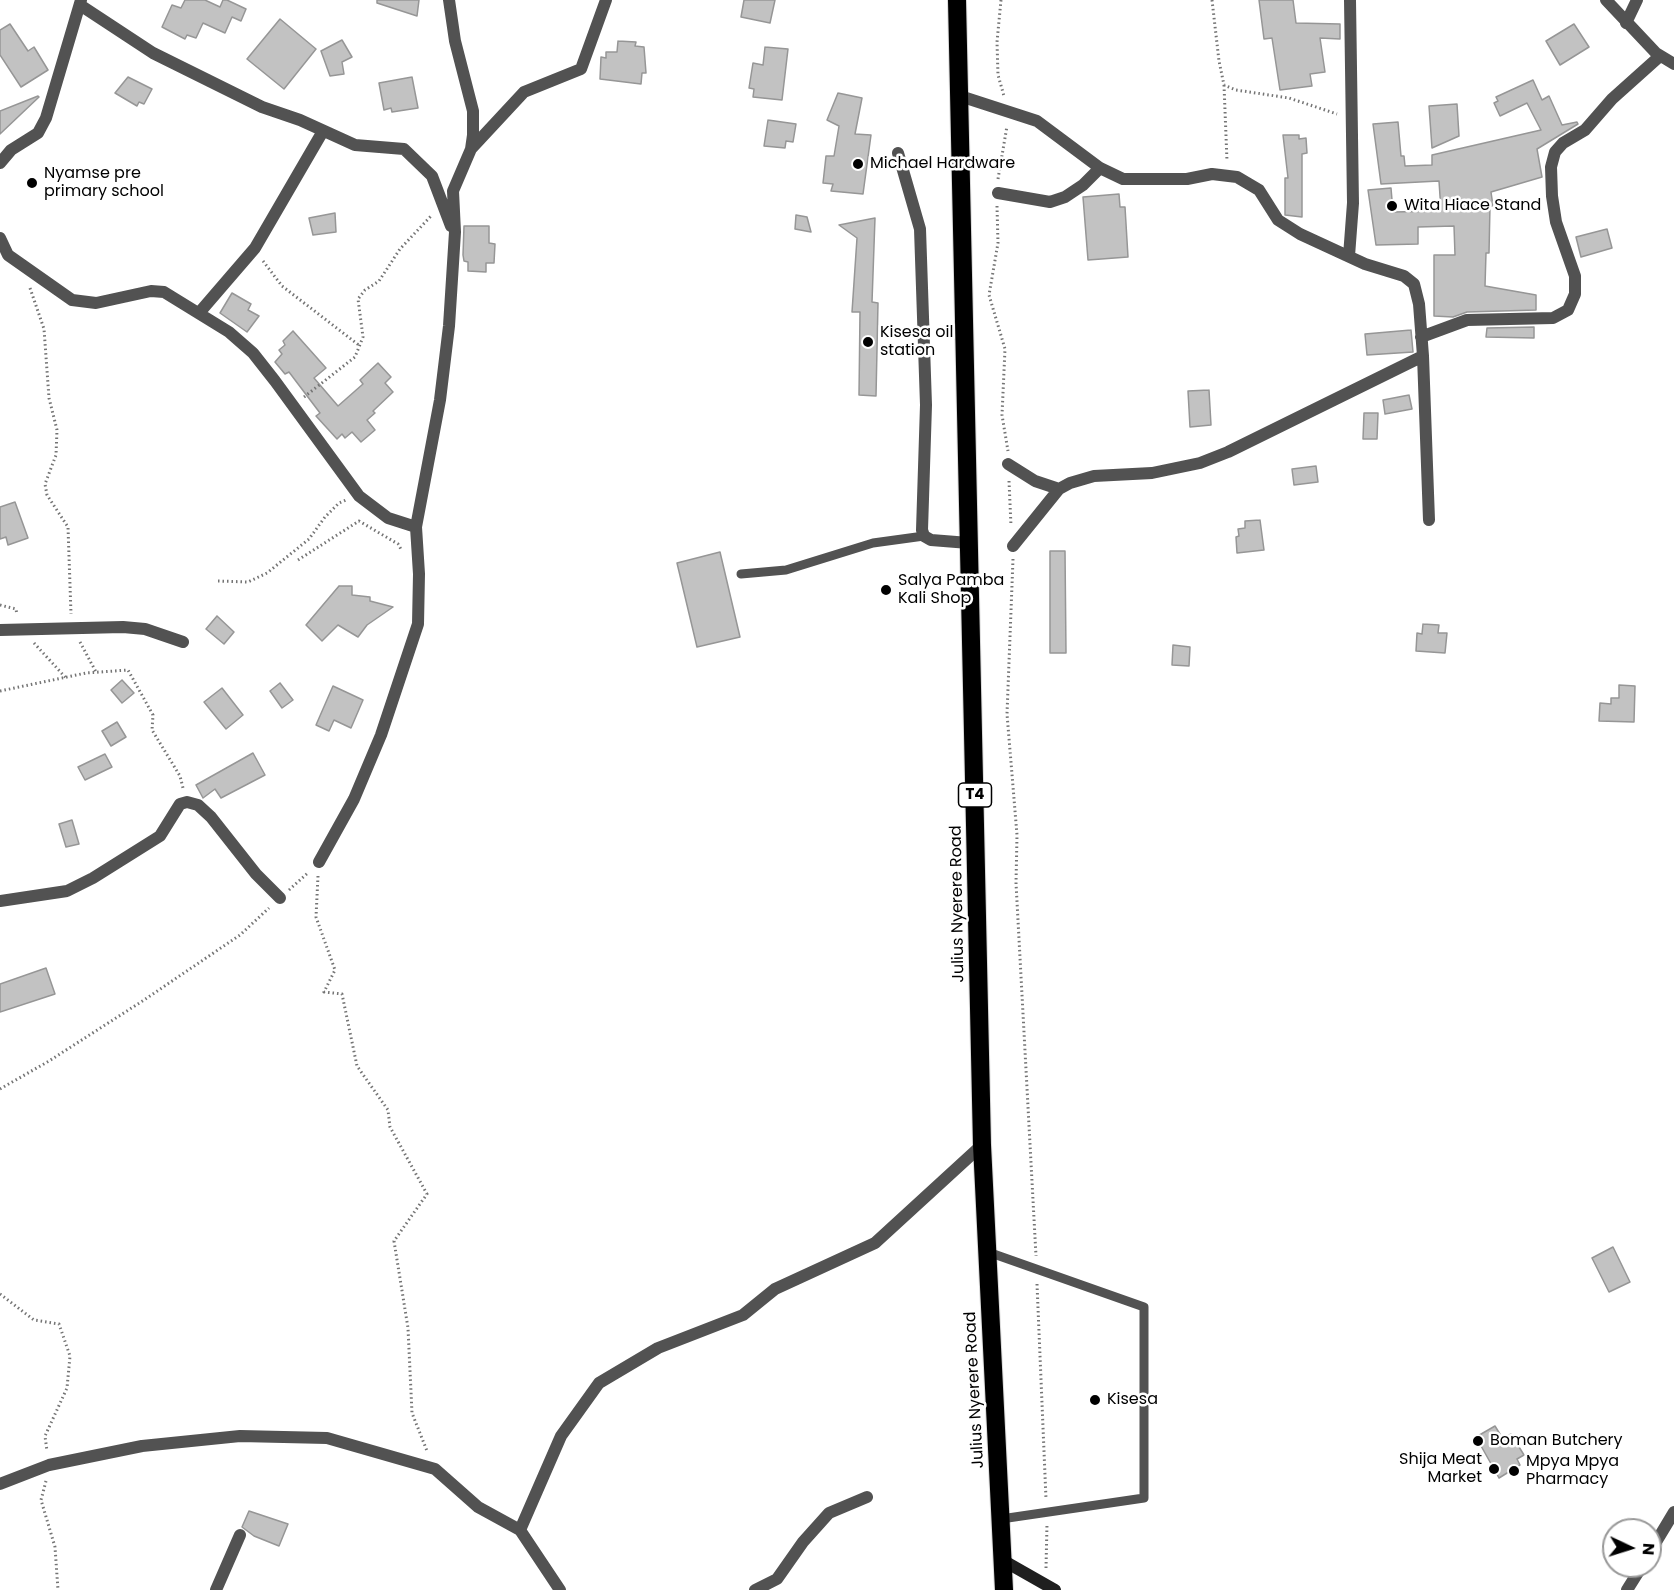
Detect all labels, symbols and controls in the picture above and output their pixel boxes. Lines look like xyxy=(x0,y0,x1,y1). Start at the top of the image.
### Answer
place label: Michael Hardware xyxy=(870,154,1015,174)
marker: Michael Hardware xyxy=(851,157,865,171)
place label: Nyamse pre primary school xyxy=(44,164,164,202)
marker: Nyamse pre primary school xyxy=(25,176,39,190)
place label: Wita Hiace Stand xyxy=(1404,196,1541,216)
marker: Wita Hiace Stand xyxy=(1385,199,1399,213)
place label: Kisesa oil station xyxy=(880,323,953,361)
marker: Kisesa oil station xyxy=(861,335,875,349)
place label: Salya Pamba Kali Shop xyxy=(898,571,1004,609)
marker: Salya Pamba Kali Shop xyxy=(879,583,893,597)
road number: T4 xyxy=(958,783,992,807)
street label: Julius Nyerere Road xyxy=(947,825,969,983)
street label: Julius Nyerere Road xyxy=(961,1311,989,1469)
place label: Kisesa xyxy=(1107,1390,1158,1410)
marker: Kisesa xyxy=(1088,1393,1102,1407)
place label: Boman Butchery xyxy=(1490,1431,1623,1451)
marker: Boman Butchery xyxy=(1471,1434,1485,1448)
place label: Shija Meat Market xyxy=(1399,1450,1482,1488)
place label: Mpya Mpya Pharmacy xyxy=(1526,1452,1619,1490)
marker: Shija Meat Market xyxy=(1487,1462,1501,1476)
marker: Mpya Mpya Pharmacy xyxy=(1507,1464,1521,1478)
north arrow xyxy=(1602,1518,1662,1578)
text: N xyxy=(1637,1542,1660,1556)

